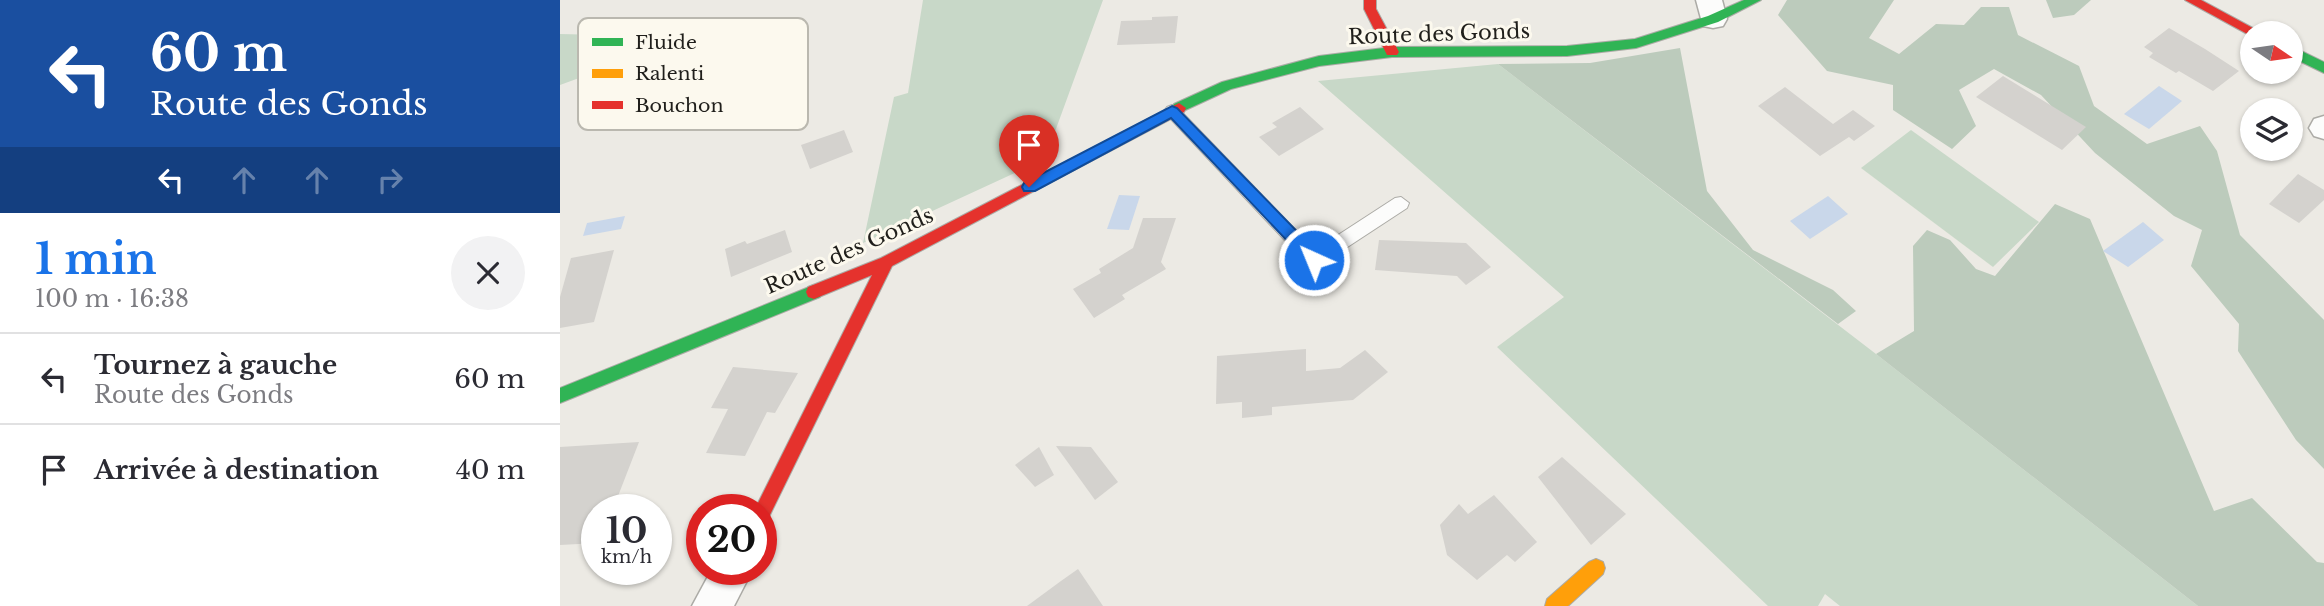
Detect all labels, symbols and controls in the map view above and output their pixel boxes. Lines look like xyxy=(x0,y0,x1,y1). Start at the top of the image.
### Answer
legend xyxy=(578,18,808,130)
street label: Route des Gonds xyxy=(1348,18,1530,50)
north arrow xyxy=(2240,21,2303,84)
map controls xyxy=(2240,21,2303,161)
text: 60 m xyxy=(150,23,287,84)
icon: left xyxy=(35,28,126,119)
text: Fluide xyxy=(635,31,697,54)
text: Ralenti xyxy=(635,62,705,85)
text: Route des Gonds xyxy=(150,84,427,124)
text: Bouchon xyxy=(635,94,724,117)
button: layers xyxy=(2240,98,2303,161)
pin xyxy=(999,115,1059,187)
icon: arrive xyxy=(1010,126,1048,164)
icon: left xyxy=(152,161,190,199)
icon: ahead xyxy=(225,161,263,199)
icon: ahead xyxy=(298,161,336,199)
icon: right xyxy=(371,161,409,199)
street label: Route des Gonds xyxy=(761,202,937,300)
position arrow xyxy=(1277,223,1351,297)
text: 1 min xyxy=(35,233,157,285)
button: close xyxy=(451,236,525,310)
text: 100 m · 16:38 xyxy=(35,285,189,313)
text: Tournez à gauche xyxy=(94,349,337,381)
icon: left xyxy=(35,360,73,398)
text: 60 m xyxy=(454,363,525,395)
text: Route des Gonds xyxy=(94,381,293,409)
icon: arrive xyxy=(35,451,73,489)
text: Arrivée à destination xyxy=(94,454,379,486)
text: 40 m xyxy=(456,454,525,486)
speed limit sign: 20 xyxy=(686,494,777,585)
text: 10 xyxy=(606,509,647,552)
text: km/h xyxy=(601,546,652,568)

